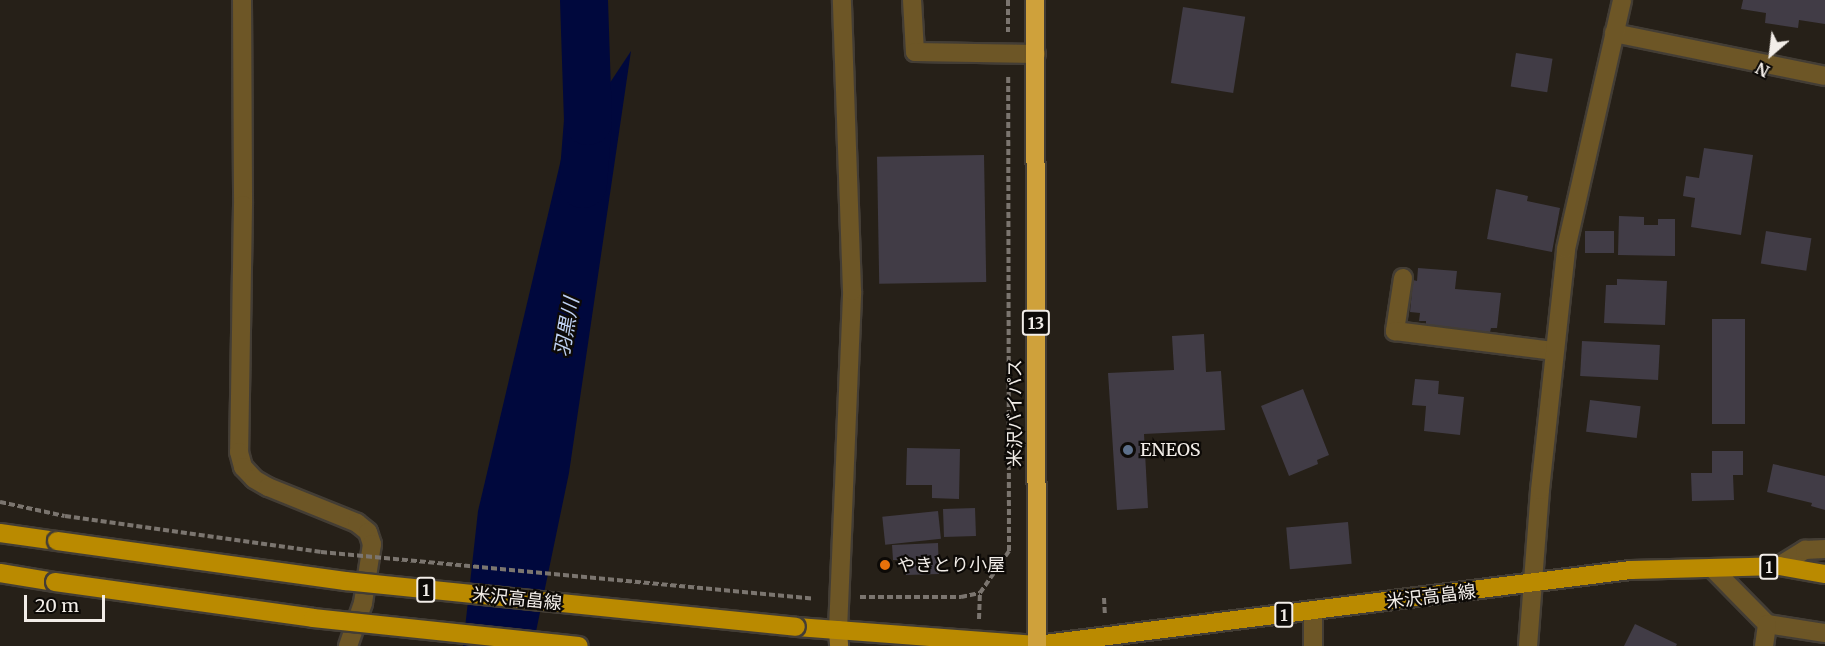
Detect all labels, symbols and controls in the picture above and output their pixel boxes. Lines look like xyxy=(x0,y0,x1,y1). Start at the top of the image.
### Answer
north arrow xyxy=(1741,24,1801,84)
text: N xyxy=(1752,58,1773,82)
water label: 羽黒川 xyxy=(549,295,583,359)
road number: 13 xyxy=(1021,310,1051,336)
street label: 米沢バイパス xyxy=(1004,359,1026,467)
place label: ENEOS xyxy=(1140,439,1200,461)
marker: ENEOS xyxy=(1121,443,1135,457)
place label: やきとり小屋 xyxy=(897,554,1005,576)
road number: 1 xyxy=(1758,554,1780,580)
marker: やきとり小屋 xyxy=(878,558,892,572)
road number: 1 xyxy=(416,577,436,603)
street label: 米沢高畠線 xyxy=(1385,581,1477,613)
scale bar xyxy=(27,583,108,621)
street label: 米沢高畠線 xyxy=(471,584,563,614)
text: 20 m xyxy=(35,594,79,617)
road number: 1 xyxy=(1274,602,1294,628)

